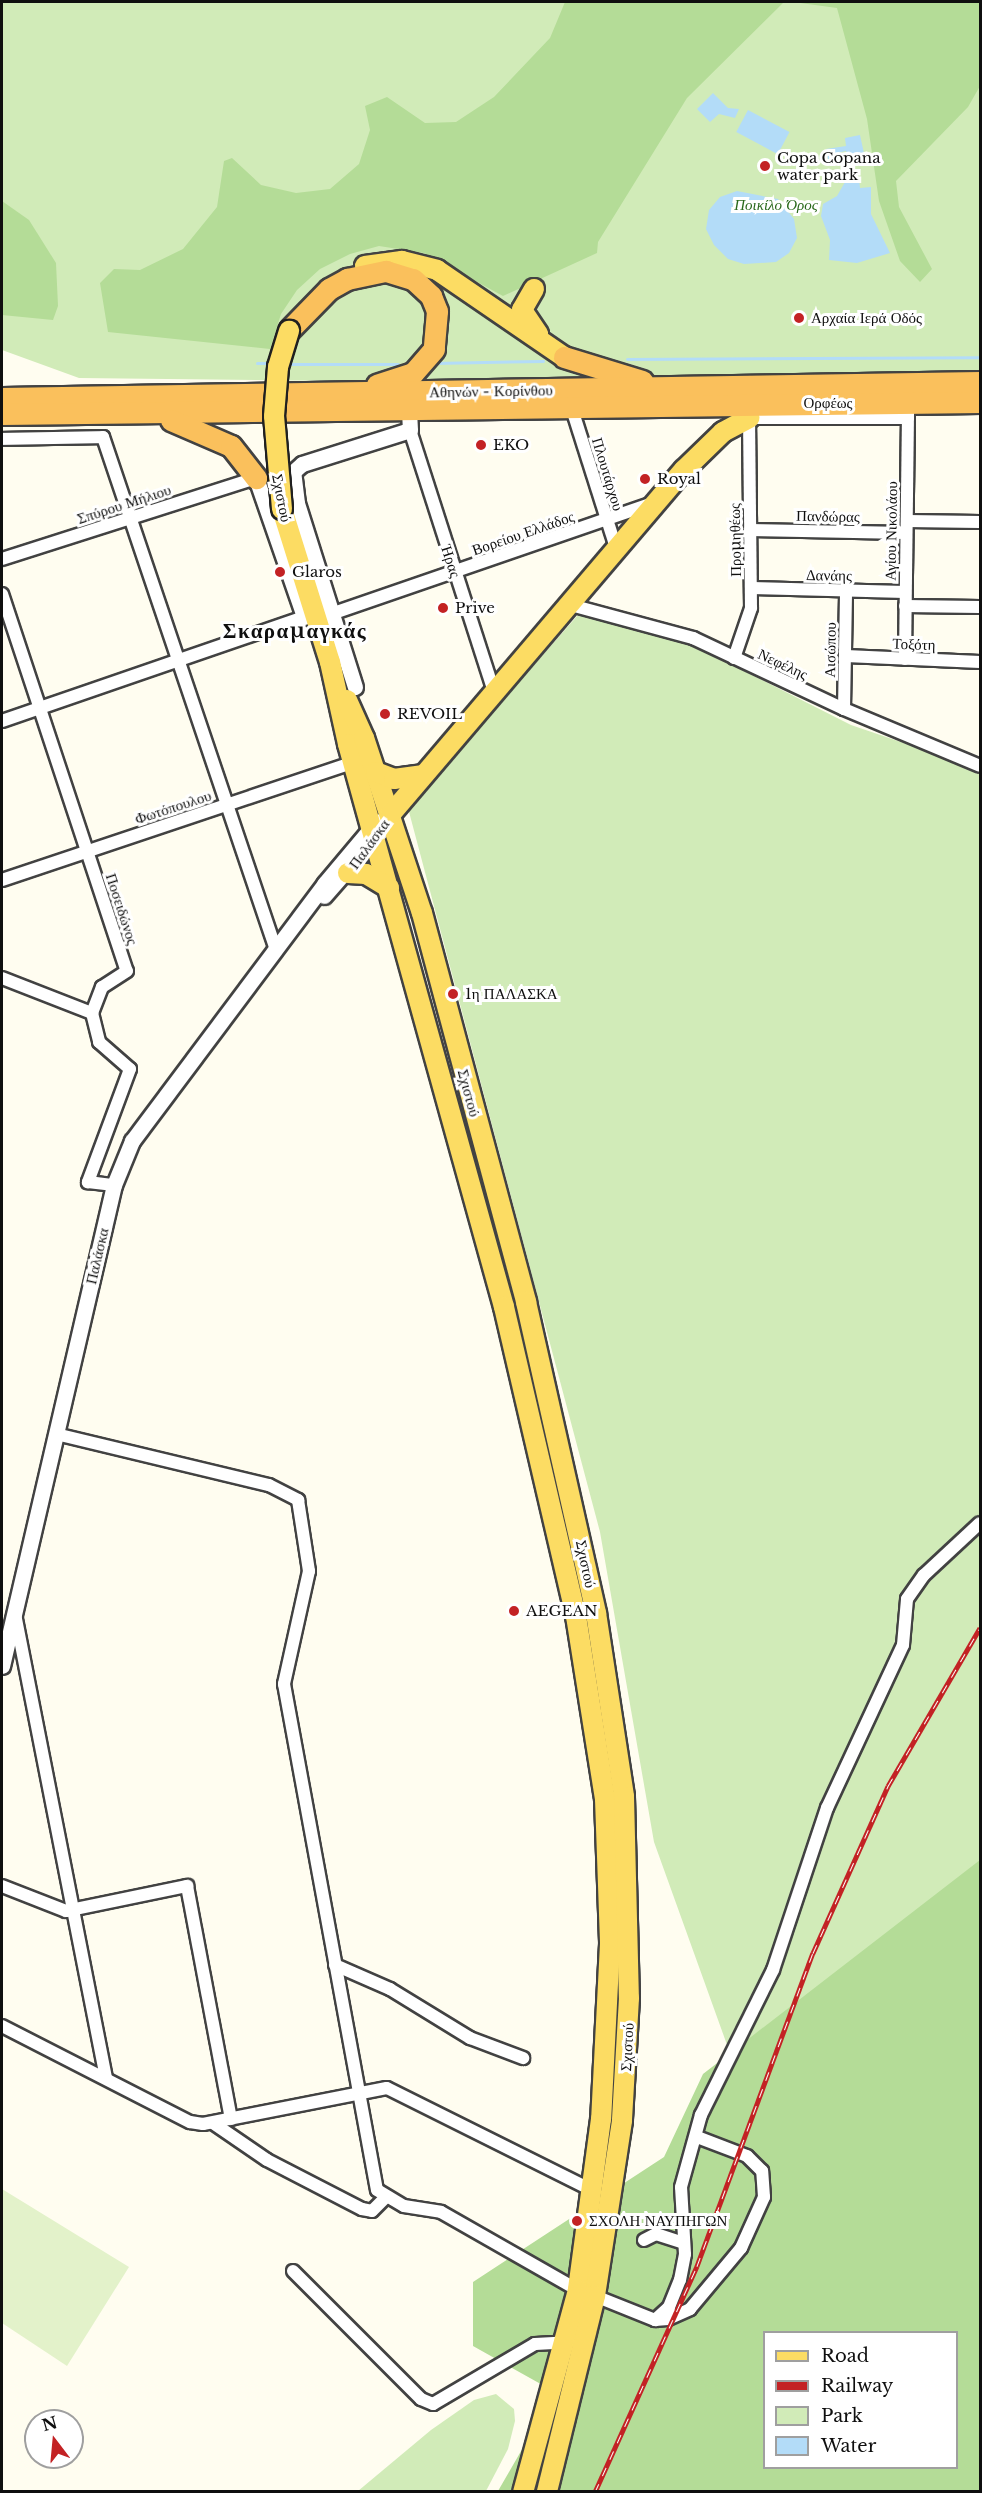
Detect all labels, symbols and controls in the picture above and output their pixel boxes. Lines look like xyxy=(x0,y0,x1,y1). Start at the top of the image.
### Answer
place label: Copa Copana water park xyxy=(777,148,881,183)
marker: Copa Copana water park xyxy=(758,159,772,173)
park label: Ποικίλο Όρος xyxy=(734,196,818,214)
place label: Αρχαία Ιερά Οδός xyxy=(811,309,922,327)
marker: Αρχαία Ιερά Οδός xyxy=(792,311,806,325)
street label: Αθηνών - Κορίνθου xyxy=(429,381,553,401)
street label: Ορφέως xyxy=(803,394,853,412)
street label: Πλουτάρχου xyxy=(588,435,628,513)
place label: EKO xyxy=(493,436,529,454)
marker: EKO xyxy=(474,438,488,452)
place label: Royal xyxy=(657,470,701,488)
street label: Σχιστού xyxy=(269,472,295,524)
marker: Royal xyxy=(638,472,652,486)
street label: Σπύρου Μήλιου xyxy=(75,480,173,528)
street label: Αγίου Νικολάου xyxy=(881,481,901,581)
street label: Προμηθέως xyxy=(725,503,745,577)
street label: Πανδώρας xyxy=(796,506,860,526)
street label: Βορείου Ελλάδος xyxy=(470,507,576,559)
street label: Ήρας xyxy=(437,542,465,580)
place label: Glaros xyxy=(292,563,342,581)
marker: Glaros xyxy=(273,565,287,579)
street label: Δανάης xyxy=(806,566,852,584)
place label: Prive xyxy=(455,599,495,617)
marker: Prive xyxy=(436,601,450,615)
district label: Σκαραμαγκάς xyxy=(223,618,367,644)
street label: Αισώπου xyxy=(821,622,839,678)
street label: Τοξότη xyxy=(892,634,936,654)
street label: Νεφέλης xyxy=(755,645,811,683)
place label: REVOIL xyxy=(397,705,462,723)
marker: REVOIL xyxy=(378,707,392,721)
street label: Φωτόπουλου xyxy=(133,786,213,828)
street label: Παλάσκα xyxy=(345,816,393,872)
street label: Ποσειδώνος xyxy=(102,871,142,947)
place label: 1η ΠΑΛΑΣΚΑ xyxy=(465,985,558,1003)
marker: 1η ΠΑΛΑΣΚΑ xyxy=(446,987,460,1001)
street label: Σχιστού xyxy=(454,1067,484,1119)
street label: Παλάσκα xyxy=(82,1226,112,1286)
street label: Σχιστού xyxy=(572,1538,600,1590)
place label: AEGEAN xyxy=(526,1602,598,1620)
marker: AEGEAN xyxy=(507,1604,521,1618)
street label: Σχιστού xyxy=(617,2022,637,2072)
place label: ΣΧΟΛΗ ΝΑΥΠΗΓΩΝ xyxy=(589,2212,727,2230)
marker: ΣΧΟΛΗ ΝΑΥΠΗΓΩΝ xyxy=(570,2214,584,2228)
legend xyxy=(763,2331,958,2469)
text: Road xyxy=(821,2345,869,2367)
text: Railway xyxy=(821,2375,893,2397)
text: Park xyxy=(821,2405,863,2427)
north arrow xyxy=(24,2409,84,2469)
text: N xyxy=(40,2412,60,2435)
text: Water xyxy=(821,2435,876,2457)

